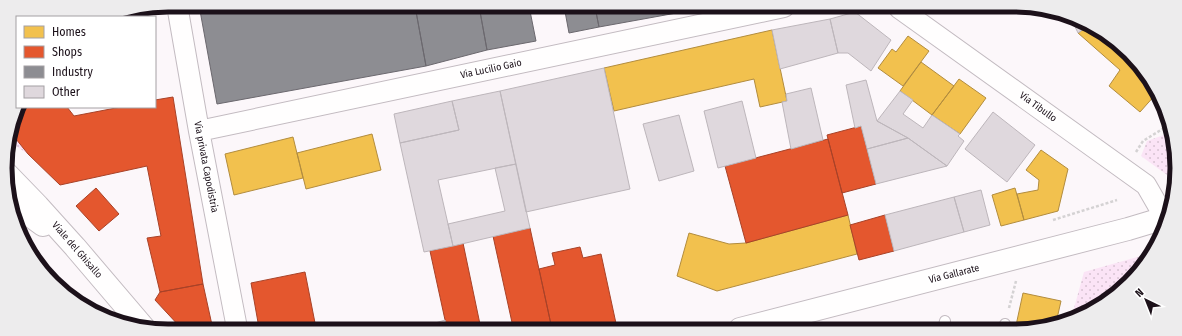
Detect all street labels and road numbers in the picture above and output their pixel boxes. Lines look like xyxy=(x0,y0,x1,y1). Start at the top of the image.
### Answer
street label: Via Lucilio Gaio xyxy=(459,57,523,81)
street label: Via Tibullo xyxy=(1017,89,1059,125)
street label: Via privata Capodistria xyxy=(191,120,221,214)
street label: Viale del Ghisallo xyxy=(49,219,105,281)
street label: Via Gallarate xyxy=(927,262,981,286)

